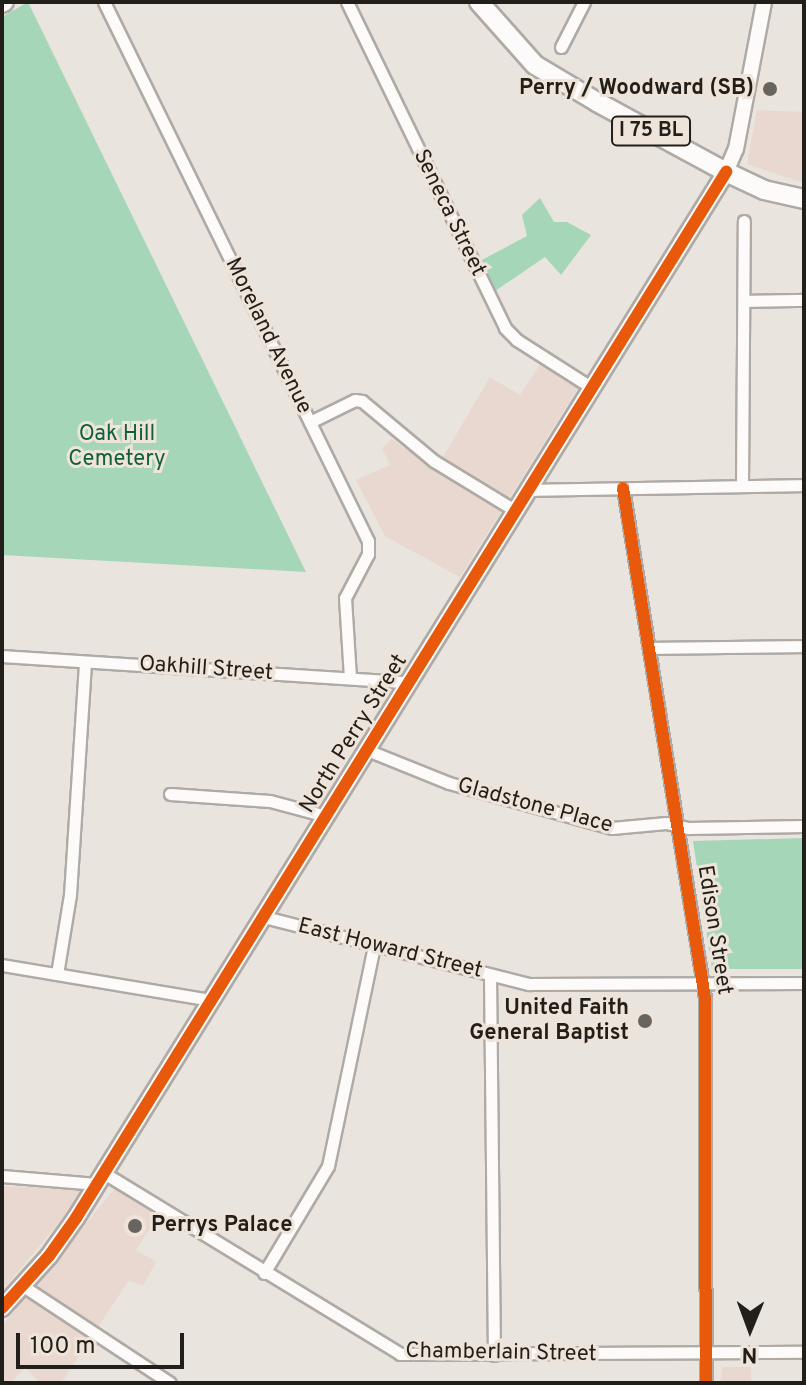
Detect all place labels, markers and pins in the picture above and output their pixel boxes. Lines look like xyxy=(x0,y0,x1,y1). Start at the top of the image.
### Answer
place label: Perry / Woodward (SB) xyxy=(519,76,754,102)
marker: Perry / Woodward (SB) xyxy=(761,80,779,98)
place label: United Faith General Baptist xyxy=(469,995,629,1046)
marker: United Faith General Baptist xyxy=(636,1012,654,1030)
place label: Perrys Palace xyxy=(151,1213,292,1239)
marker: Perrys Palace xyxy=(126,1217,144,1235)

